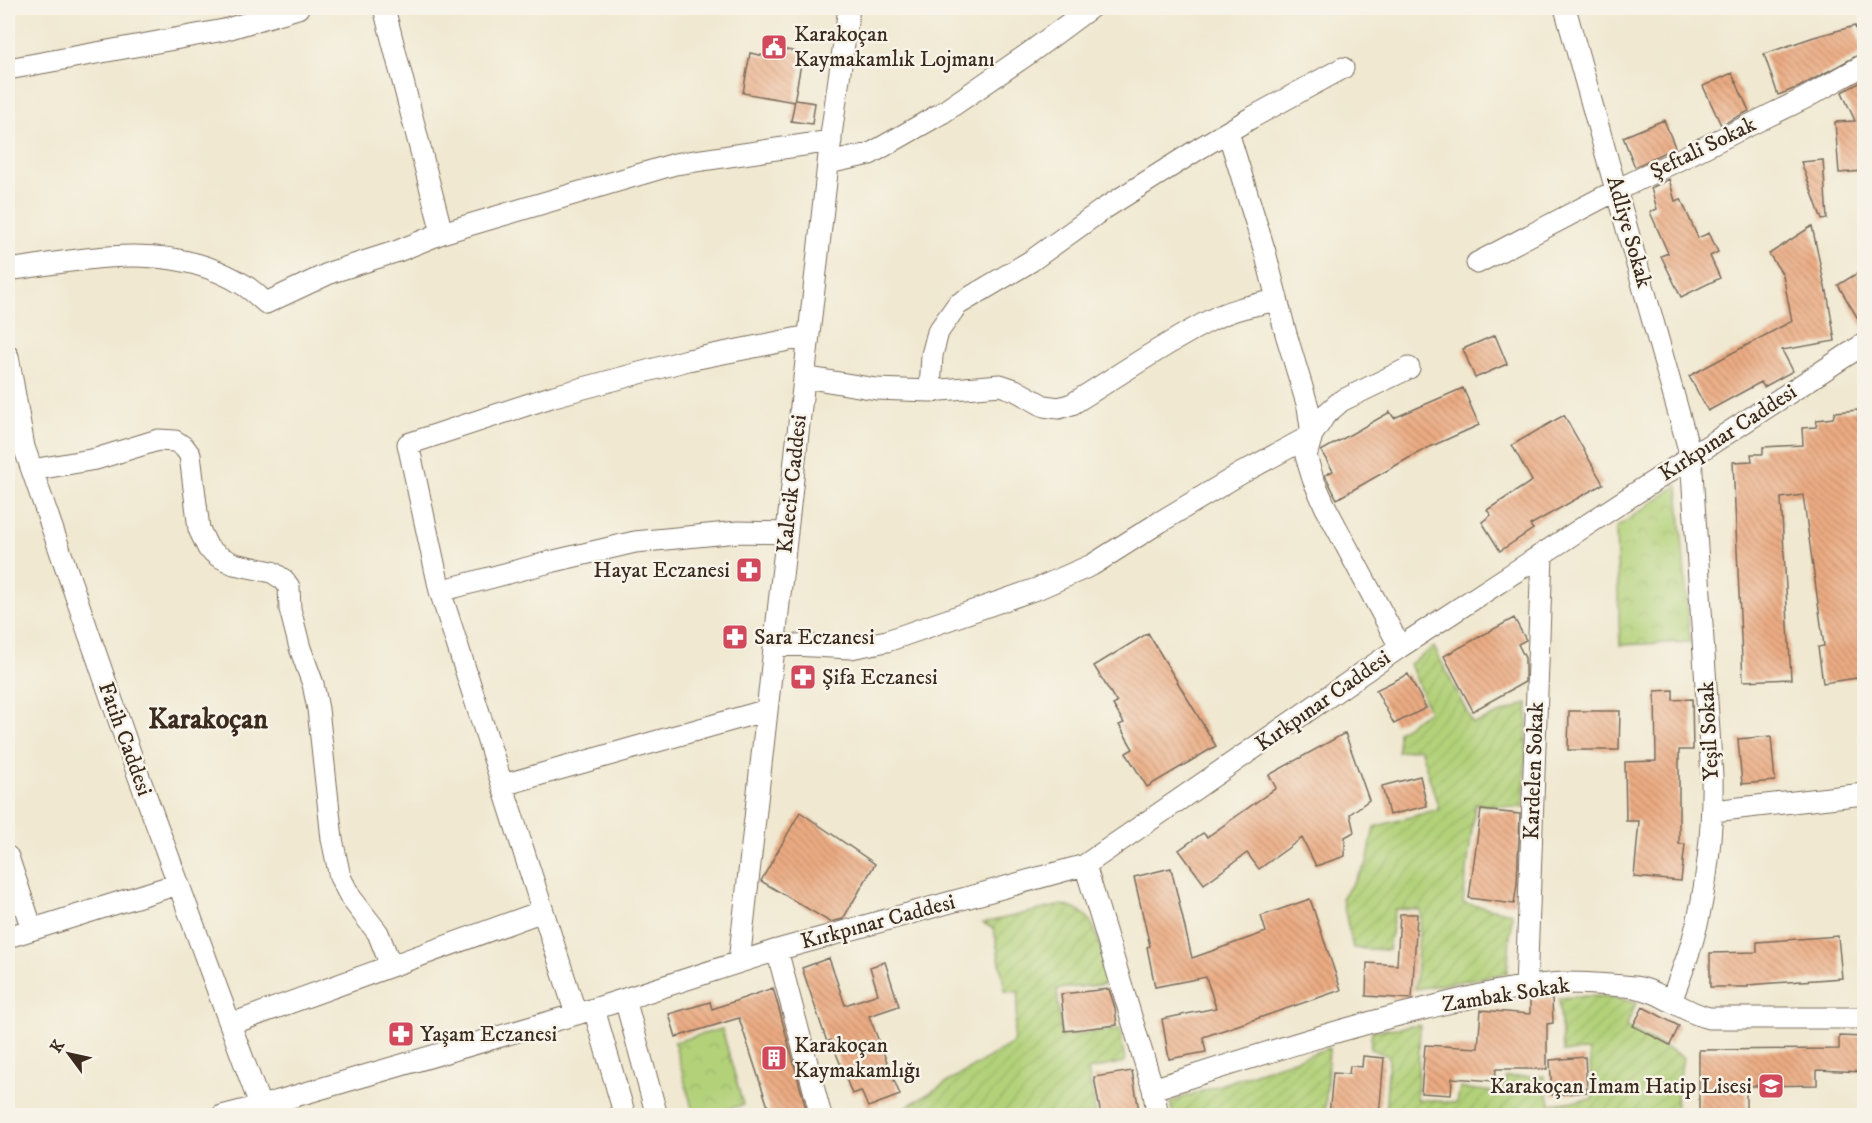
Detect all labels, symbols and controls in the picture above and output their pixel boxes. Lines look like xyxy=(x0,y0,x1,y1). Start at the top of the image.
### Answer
place label: Karakoçan Kaymakamlık Lojmanı xyxy=(794,21,995,73)
public building icon: Karakoçan Kaymakamlık Lojmanı xyxy=(759,32,789,62)
street label: Şeftali Sokak xyxy=(1646,111,1760,185)
street label: Adliye Sokak xyxy=(1600,173,1658,291)
street label: Kırkpınar Caddesi xyxy=(1654,379,1802,487)
street label: Kalecik Caddesi xyxy=(771,413,813,555)
pharmacy icon: Hayat Eczanesi xyxy=(734,555,764,585)
place label: Hayat Eczanesi xyxy=(593,557,730,584)
pharmacy icon: Sara Eczanesi xyxy=(720,622,750,652)
place label: Sara Eczanesi xyxy=(754,624,875,651)
street label: Kırkpınar Caddesi xyxy=(1250,644,1396,758)
pharmacy icon: Şifa Eczanesi xyxy=(788,662,818,692)
place label: Şifa Eczanesi xyxy=(822,664,938,691)
street label: Fatih Caddesi xyxy=(92,678,158,800)
street label: Yeşil Sokak xyxy=(1693,681,1725,781)
street label: Kardelen Sokak xyxy=(1518,701,1550,841)
district label: Karakoçan xyxy=(148,702,268,737)
street label: Kırkpınar Caddesi xyxy=(798,888,958,956)
street label: Zambak Sokak xyxy=(1440,972,1572,1018)
pharmacy icon: Yaşam Eczanesi xyxy=(386,1019,416,1049)
place label: Yaşam Eczanesi xyxy=(420,1021,557,1048)
north arrow xyxy=(39,1024,99,1084)
place label: Karakoçan Kaymakamlığı xyxy=(794,1032,920,1084)
text: K xyxy=(46,1036,69,1057)
building icon: Karakoçan Kaymakamlığı xyxy=(759,1043,789,1073)
school or university icon: Karakoçan İmam Hatip Lisesi xyxy=(1756,1071,1786,1101)
place label: Karakoçan İmam Hatip Lisesi xyxy=(1490,1073,1752,1100)

